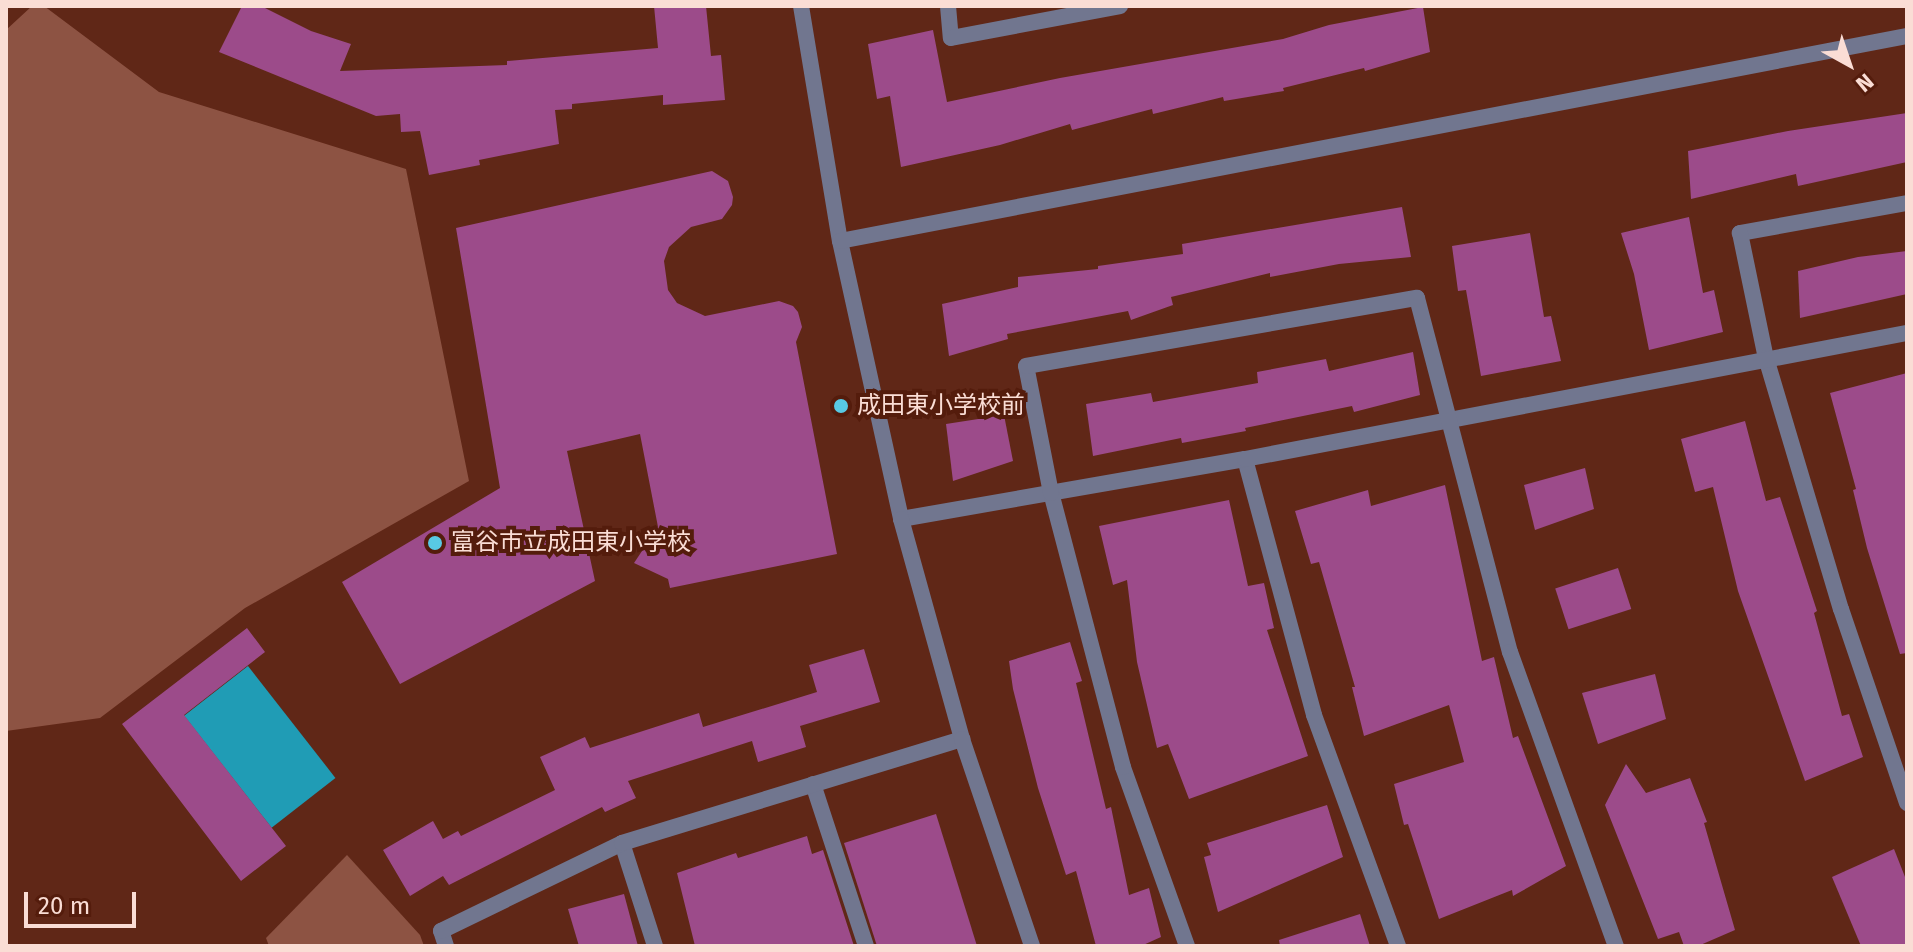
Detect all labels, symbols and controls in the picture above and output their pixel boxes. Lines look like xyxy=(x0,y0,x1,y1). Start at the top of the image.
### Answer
north arrow xyxy=(1809,24,1889,104)
text: N xyxy=(1850,68,1879,98)
place label: 成田東小学校前 xyxy=(857,392,1025,420)
marker: 成田東小学校前 xyxy=(832,397,850,415)
place label: 富谷市立成田東小学校 xyxy=(451,529,691,557)
marker: 富谷市立成田東小学校 xyxy=(426,534,444,552)
scale bar xyxy=(28,876,140,926)
text: 20 m xyxy=(38,892,90,920)

